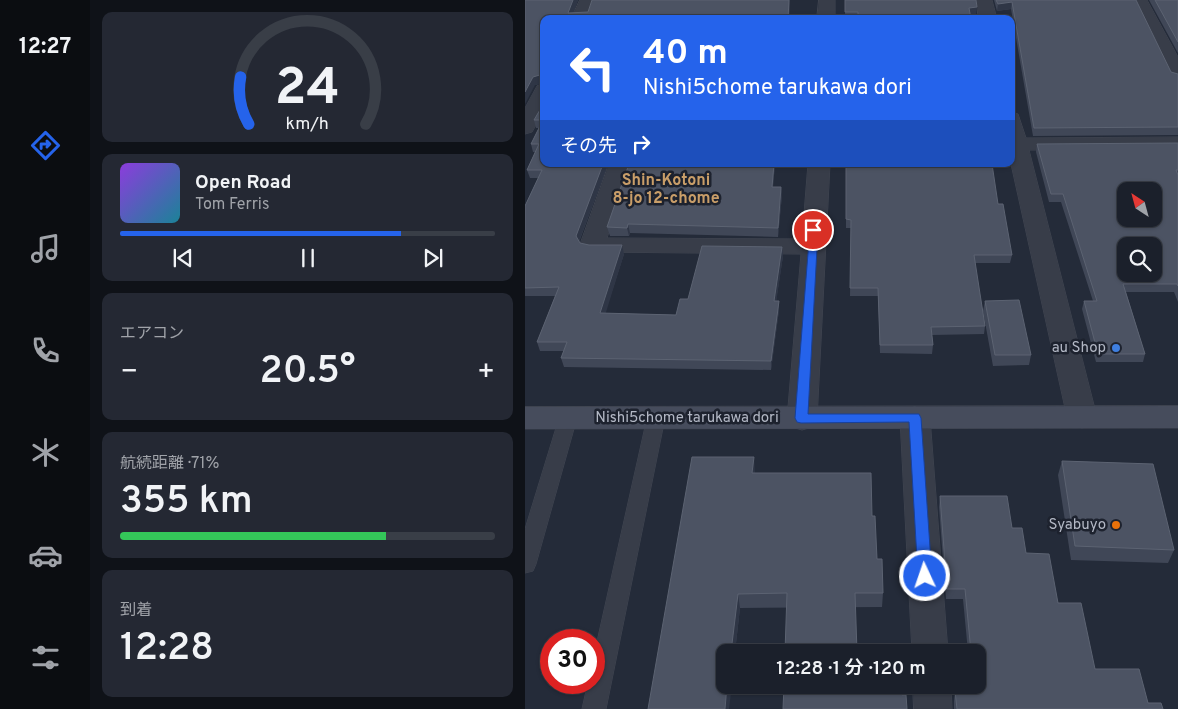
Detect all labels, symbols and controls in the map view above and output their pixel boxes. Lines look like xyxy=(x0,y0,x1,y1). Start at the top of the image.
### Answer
text: 40 m xyxy=(643,32,728,76)
text: 12:27 xyxy=(19,34,71,61)
icon: left xyxy=(560,35,625,100)
text: 24 xyxy=(275,57,340,123)
text: Nishi5chome tarukawa dori xyxy=(643,75,912,102)
text: km/h xyxy=(286,113,329,136)
icon: directions xyxy=(28,128,63,163)
icon: right xyxy=(627,130,655,158)
text: その先 xyxy=(560,135,617,159)
text: Open Road xyxy=(195,171,291,195)
district label: Shin-Kotoni 8-jo 12-chome xyxy=(612,171,720,209)
north arrow xyxy=(1117,182,1163,228)
map controls xyxy=(1117,182,1162,282)
text: Tom Ferris xyxy=(195,195,269,215)
pin xyxy=(792,209,834,251)
icon: arrive xyxy=(799,216,827,244)
icon: music xyxy=(28,231,63,266)
button: search xyxy=(1117,237,1162,282)
icon: previous xyxy=(169,244,197,272)
icon: pause xyxy=(294,244,322,272)
icon: next xyxy=(419,244,447,272)
text: エアコン xyxy=(120,324,184,344)
icon: phone xyxy=(28,333,63,368)
place label: au Shop xyxy=(1052,339,1106,358)
marker: au Shop xyxy=(1110,342,1122,354)
text: 20.5° xyxy=(259,348,356,397)
text: − xyxy=(120,355,138,391)
text: + xyxy=(477,355,495,391)
street label: Nishi5chome tarukawa dori xyxy=(595,409,779,428)
icon: climate xyxy=(28,435,63,470)
text: 航続距離 · 71% xyxy=(120,454,219,474)
text: 355 km xyxy=(120,478,253,527)
place label: Syabuyo xyxy=(1049,516,1106,535)
marker: Syabuyo xyxy=(1110,519,1122,531)
icon: car xyxy=(28,538,63,573)
position arrow xyxy=(898,549,950,601)
text: 到着 xyxy=(120,601,152,621)
text: 12:28 xyxy=(120,625,214,674)
speed limit sign: 30 xyxy=(540,629,605,694)
icon: filters xyxy=(28,640,63,675)
text: 12:28 · 1 分 · 120 m xyxy=(776,657,926,681)

